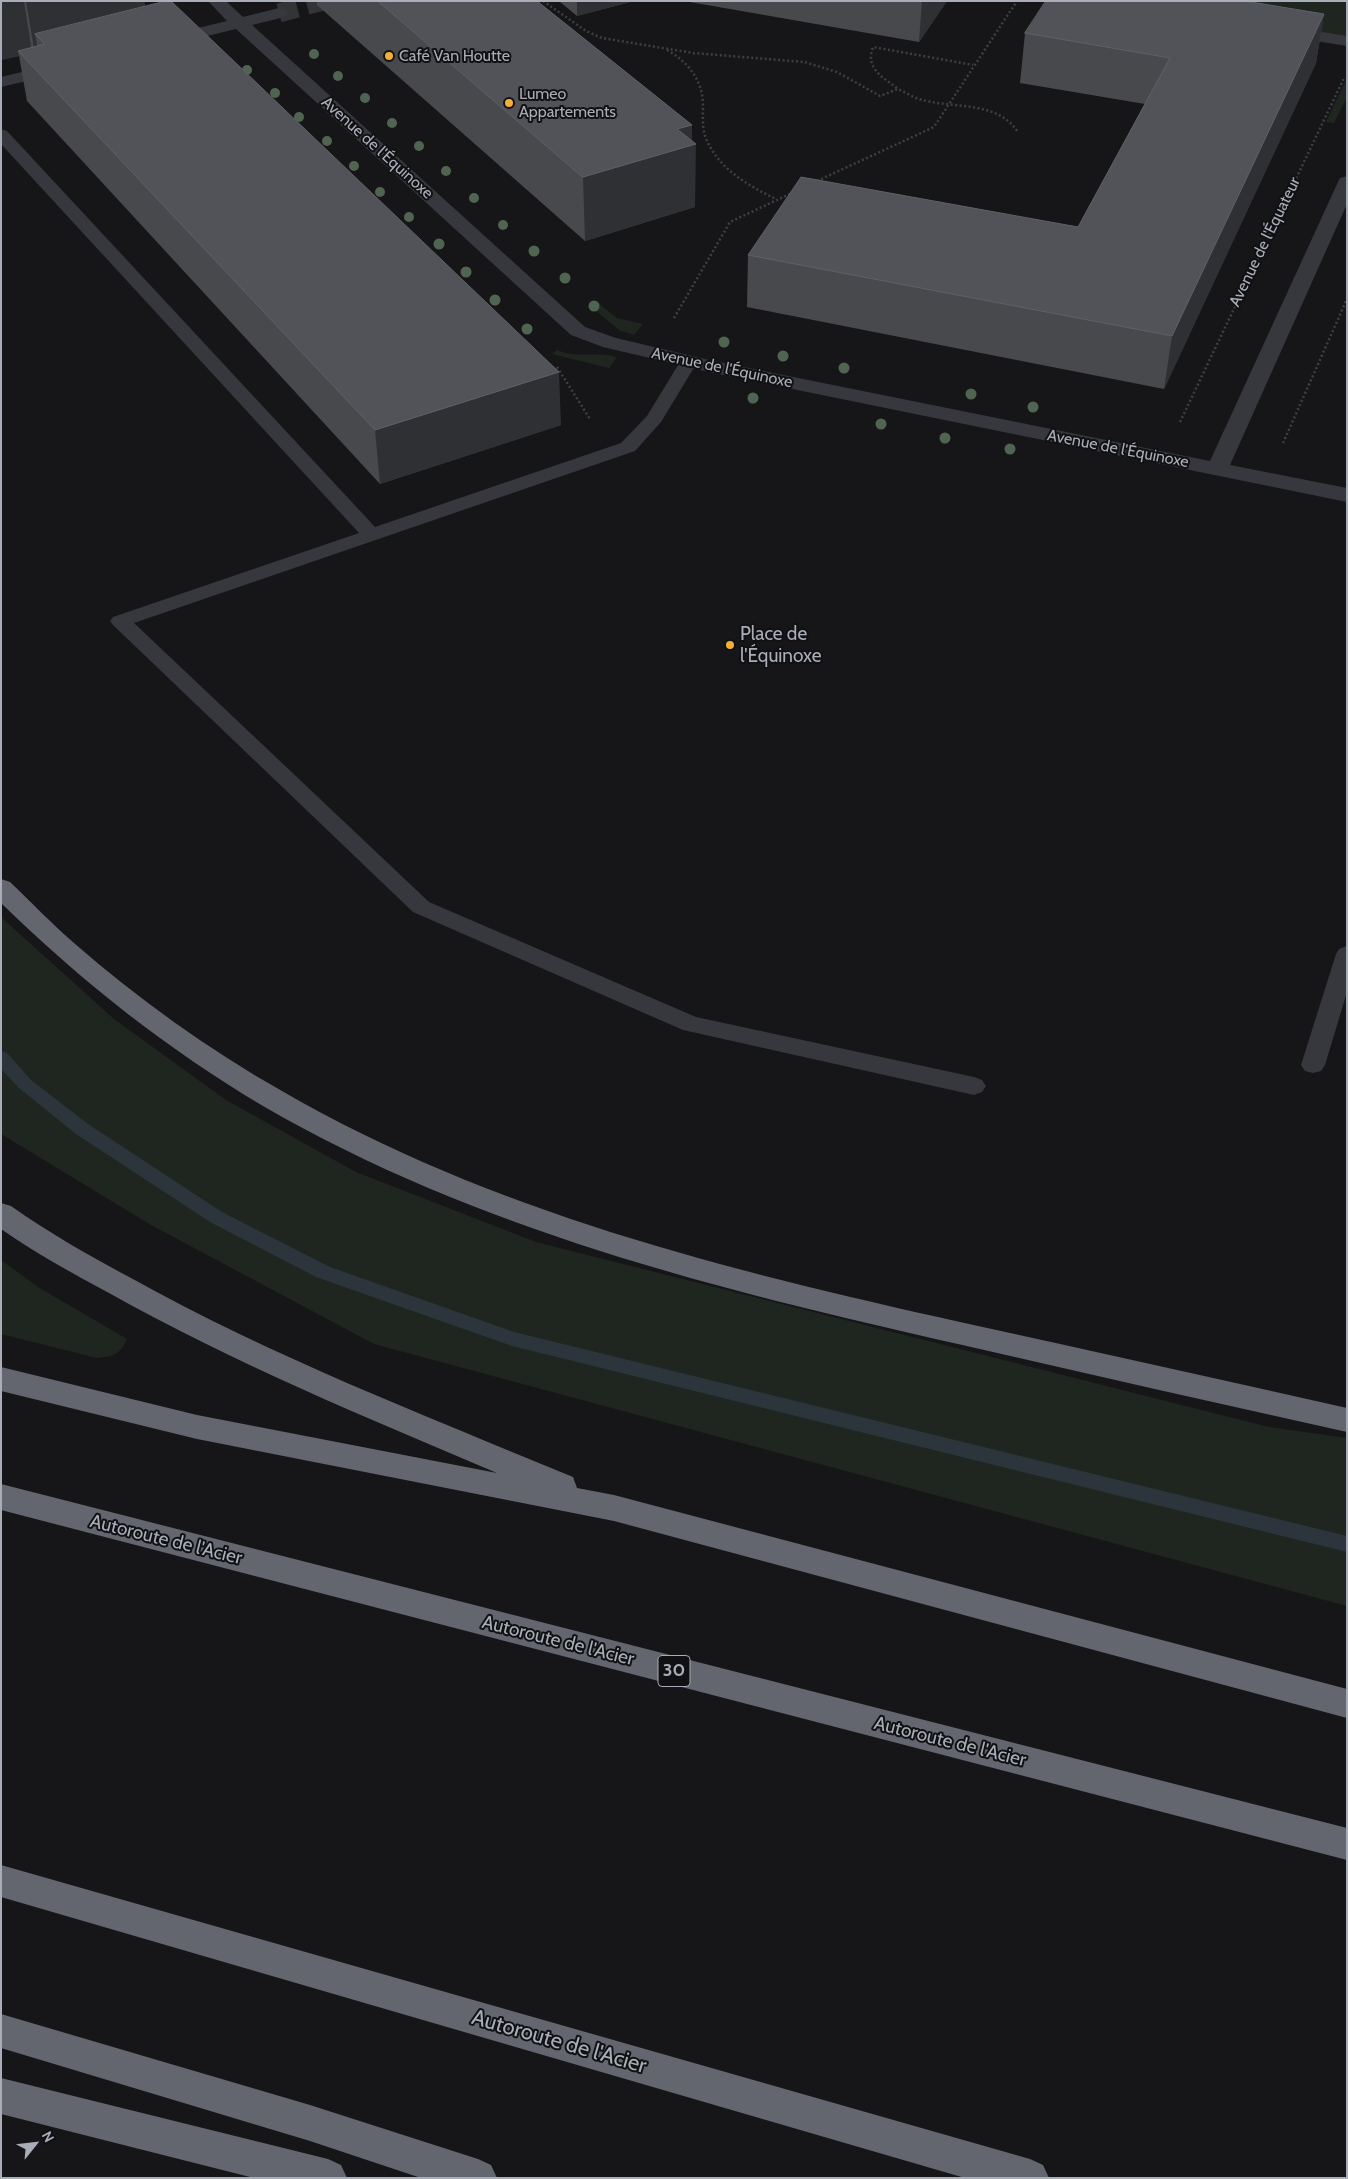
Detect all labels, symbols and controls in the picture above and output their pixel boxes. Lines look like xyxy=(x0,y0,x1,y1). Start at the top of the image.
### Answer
place label: Café Van Houtte xyxy=(399,46,510,66)
marker: Café Van Houtte xyxy=(383,50,395,62)
place label: Lumeo Appartements xyxy=(519,84,616,122)
street label: Avenue de l'Équinoxe xyxy=(317,93,437,203)
marker: Lumeo Appartements xyxy=(503,97,515,109)
street label: Avenue de l'Équateur xyxy=(1225,174,1305,310)
street label: Avenue de l'Équinoxe xyxy=(650,344,794,392)
street label: Avenue de l'Équinoxe xyxy=(1046,426,1190,472)
place label: Place de l'Équinoxe xyxy=(740,623,821,667)
marker: Place de l'Équinoxe xyxy=(724,639,736,651)
street label: Autoroute de l'Acier xyxy=(88,1510,244,1570)
street label: Autoroute de l'Acier xyxy=(480,1611,636,1671)
road number: 30 xyxy=(658,1655,690,1686)
street label: Autoroute de l'Acier xyxy=(872,1712,1028,1772)
street label: Autoroute de l'Acier xyxy=(469,2004,649,2080)
north arrow xyxy=(10,2119,60,2169)
text: N xyxy=(38,2128,58,2145)

